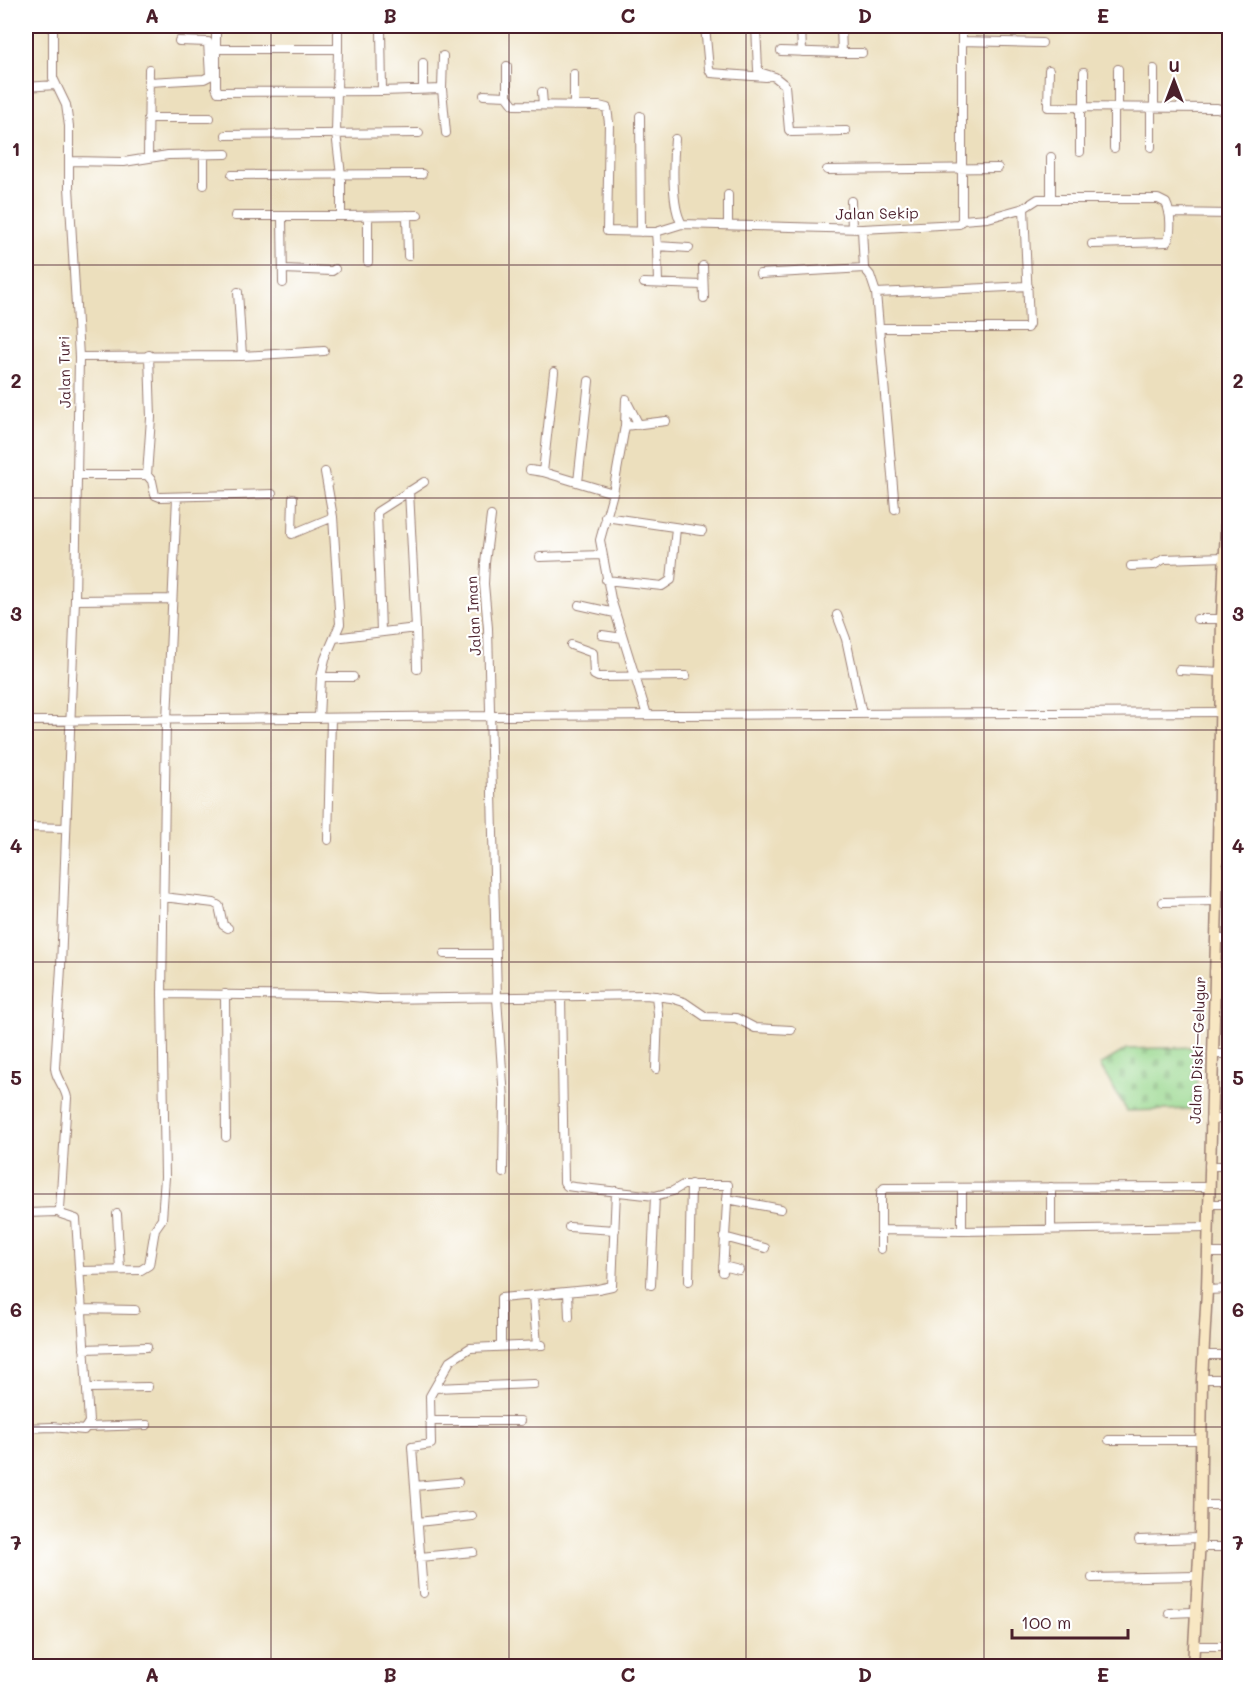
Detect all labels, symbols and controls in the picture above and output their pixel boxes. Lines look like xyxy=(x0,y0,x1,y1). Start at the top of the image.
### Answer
text: A xyxy=(145,2,159,28)
text: B xyxy=(383,2,397,28)
text: C xyxy=(621,2,636,28)
text: D xyxy=(858,2,872,28)
text: E xyxy=(1097,2,1109,28)
north arrow xyxy=(1144,51,1204,111)
text: U xyxy=(1168,55,1180,76)
text: 1 xyxy=(12,135,20,161)
text: 1 xyxy=(1234,135,1242,161)
street label: Jalan Sekip xyxy=(835,202,919,224)
street label: Jalan Turi xyxy=(53,336,75,408)
text: 2 xyxy=(10,367,22,393)
text: 2 xyxy=(1232,367,1244,393)
street label: Jalan Iman xyxy=(461,576,485,656)
text: 3 xyxy=(10,600,22,626)
text: 3 xyxy=(1232,600,1244,626)
text: 4 xyxy=(10,832,23,858)
text: 4 xyxy=(1232,832,1245,858)
street label: Jalan Diski–Gelugur xyxy=(1184,976,1210,1124)
text: 5 xyxy=(10,1064,22,1090)
text: 5 xyxy=(1232,1064,1244,1090)
text: 6 xyxy=(10,1296,22,1322)
text: 6 xyxy=(1232,1296,1244,1322)
text: 7 xyxy=(10,1529,22,1555)
text: 7 xyxy=(1232,1529,1244,1555)
scale bar xyxy=(1012,1602,1128,1640)
text: 100 m xyxy=(1021,1610,1071,1634)
text: A xyxy=(145,1661,159,1687)
text: B xyxy=(383,1661,397,1687)
text: C xyxy=(621,1661,636,1687)
text: D xyxy=(858,1661,872,1687)
text: E xyxy=(1097,1661,1109,1687)

